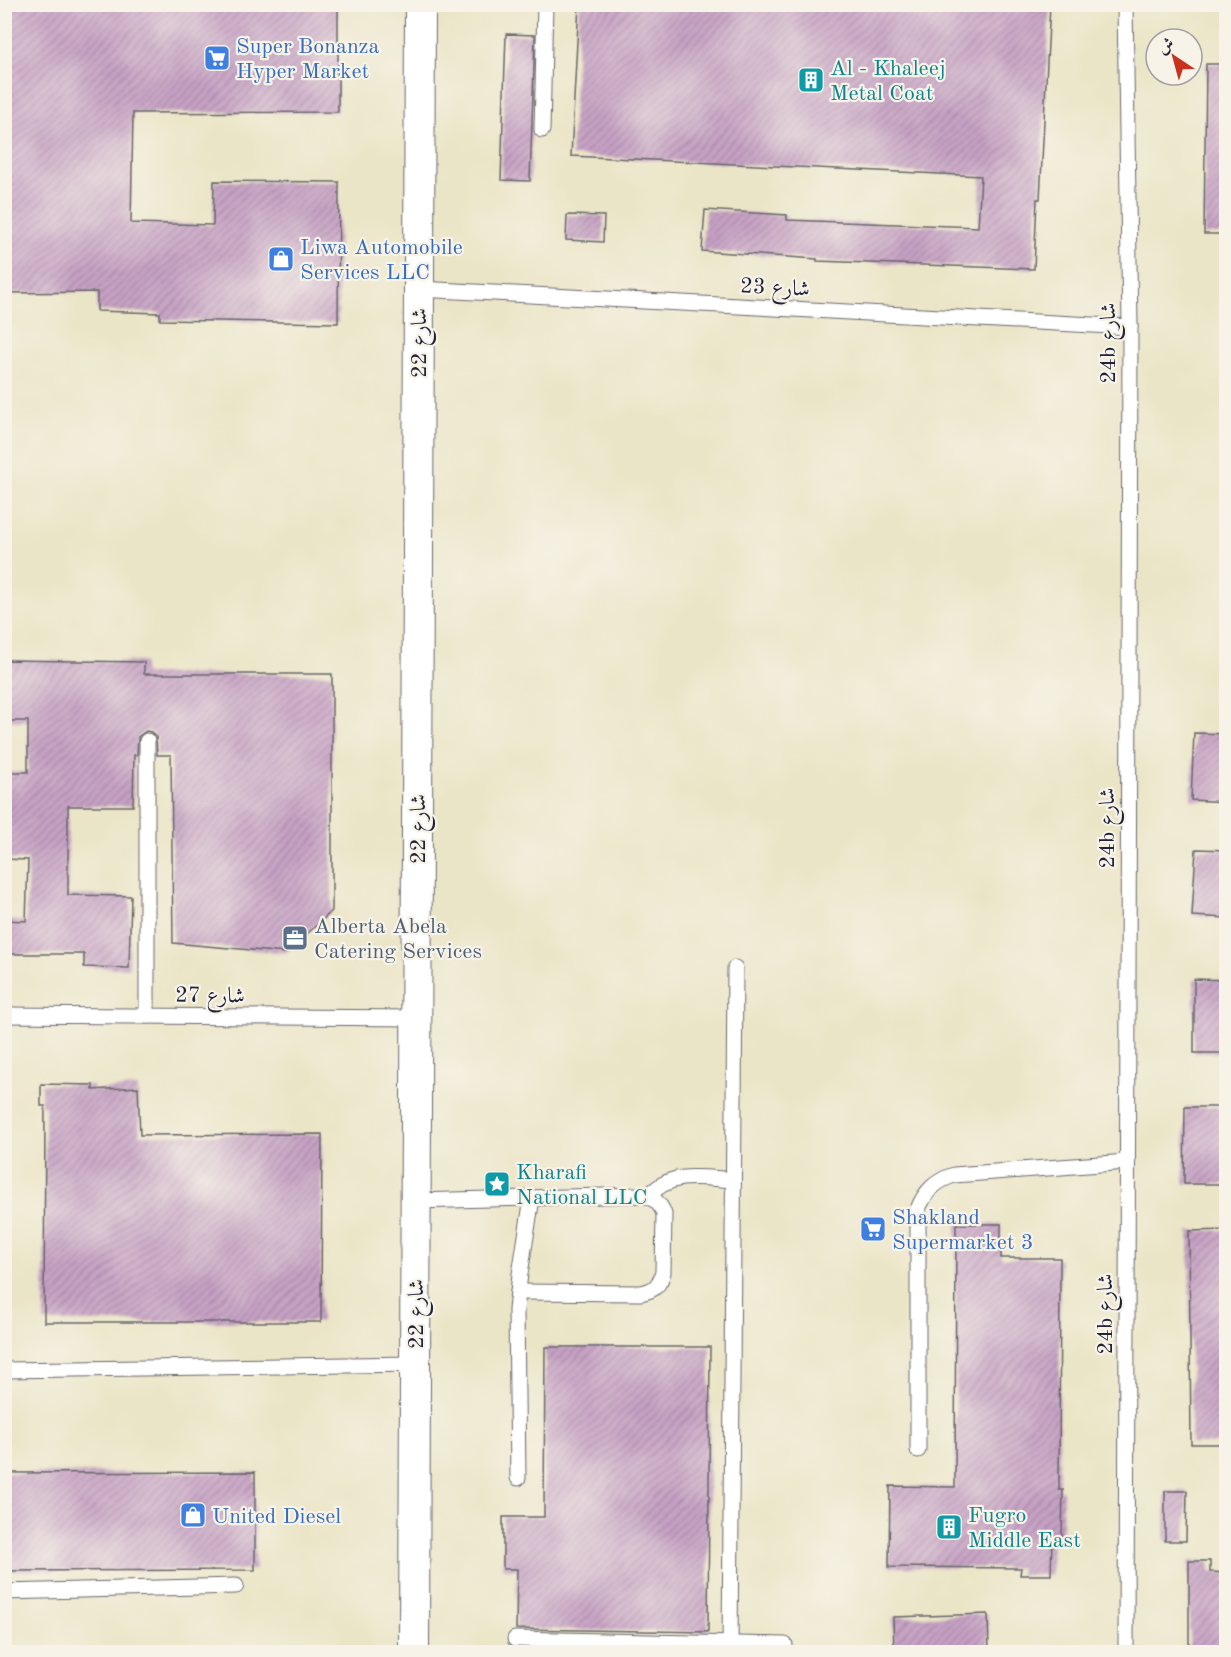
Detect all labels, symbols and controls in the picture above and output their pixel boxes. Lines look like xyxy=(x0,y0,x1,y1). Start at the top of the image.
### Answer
north arrow xyxy=(1144,27,1204,87)
text: ش xyxy=(1155,35,1177,58)
place label: Super Bonanza Hyper Market xyxy=(236,36,379,83)
supermarket icon: Super Bonanza Hyper Market xyxy=(202,43,232,73)
place label: Al - Khaleej Metal Coat xyxy=(830,58,946,105)
building icon: Al - Khaleej Metal Coat xyxy=(796,65,826,95)
place label: Liwa Automobile Services LLC xyxy=(300,237,463,284)
shop icon: Liwa Automobile Services LLC xyxy=(266,244,296,274)
street label: شارع 23 xyxy=(739,275,810,307)
street label: 24b شارع xyxy=(1098,302,1126,384)
street label: شارع 22 xyxy=(409,308,437,378)
street label: 24b شارع xyxy=(1097,787,1125,869)
street label: شارع 22 xyxy=(408,794,436,864)
place label: Alberta Abela Catering Services xyxy=(314,916,482,963)
office icon: Alberta Abela Catering Services xyxy=(280,923,310,953)
street label: شارع 27 xyxy=(175,984,245,1014)
place label: Kharafi National LLC xyxy=(516,1162,647,1209)
place icon: Kharafi National LLC xyxy=(482,1169,512,1199)
place label: Shakland Supermarket 3 xyxy=(892,1207,1033,1254)
supermarket icon: Shakland Supermarket 3 xyxy=(858,1214,888,1244)
street label: 24b شارع xyxy=(1095,1273,1123,1355)
street label: شارع 22 xyxy=(406,1279,434,1349)
shop icon: United Diesel xyxy=(178,1500,208,1530)
place label: Fugro Middle East xyxy=(968,1505,1081,1552)
place label: United Diesel xyxy=(212,1506,341,1528)
building icon: Fugro Middle East xyxy=(934,1512,964,1542)

